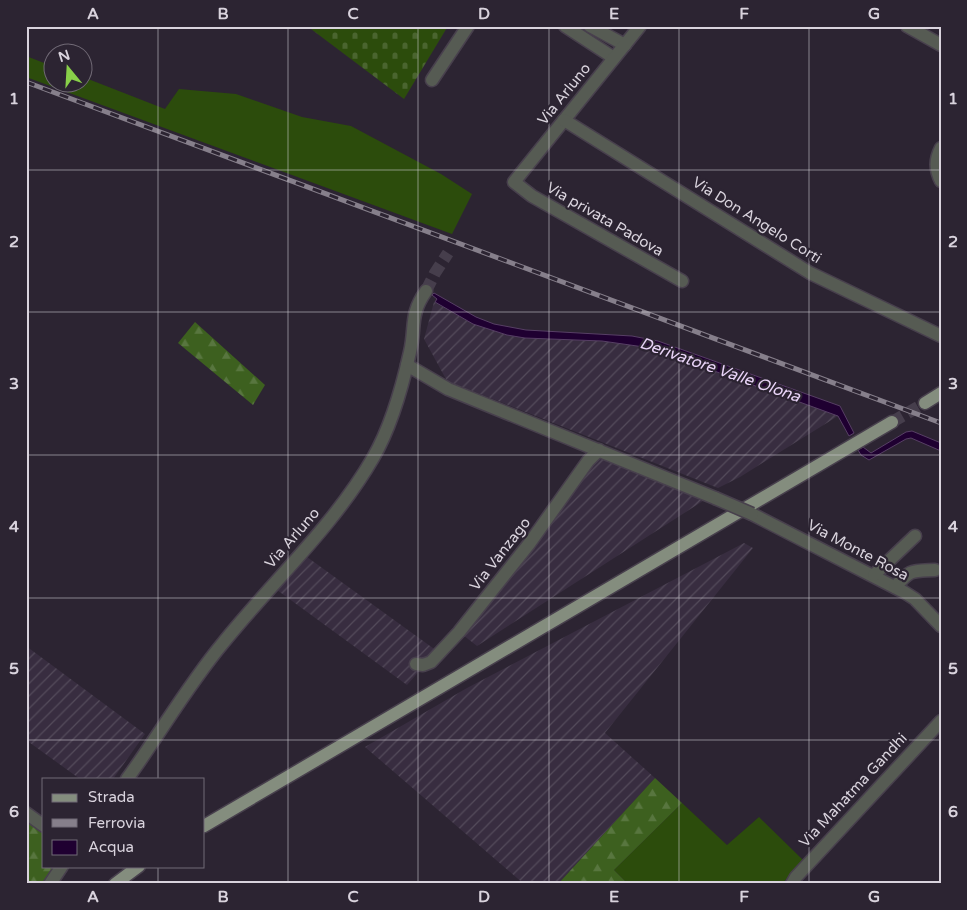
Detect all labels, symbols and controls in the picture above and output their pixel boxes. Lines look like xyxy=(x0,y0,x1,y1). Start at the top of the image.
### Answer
text: A xyxy=(87,4,99,24)
text: B xyxy=(217,4,229,24)
text: C xyxy=(347,4,359,24)
text: D xyxy=(478,4,490,24)
text: E xyxy=(609,4,619,24)
text: F xyxy=(739,4,749,24)
text: G xyxy=(868,4,880,24)
north arrow xyxy=(42,42,92,92)
text: N xyxy=(56,46,72,66)
street label: Via Arluno xyxy=(534,59,594,129)
text: 1 xyxy=(9,89,19,109)
text: 1 xyxy=(948,89,958,109)
street label: Via Don Angelo Corti xyxy=(689,173,825,267)
street label: Via privata Padova xyxy=(543,178,667,260)
text: 2 xyxy=(9,232,19,252)
text: 2 xyxy=(948,232,958,252)
water label: Derivatore Valle Olona xyxy=(637,333,804,407)
text: 3 xyxy=(9,374,19,394)
text: 3 xyxy=(948,374,958,394)
street label: Via Arluno xyxy=(261,504,323,572)
street label: Via Vanzago xyxy=(466,514,534,594)
street label: Via Monte Rosa xyxy=(804,516,912,584)
text: 4 xyxy=(9,517,19,537)
text: 4 xyxy=(948,517,958,537)
text: 5 xyxy=(9,659,19,679)
text: 5 xyxy=(948,659,958,679)
street label: Via Mahatma Gandhi xyxy=(795,729,911,851)
legend xyxy=(42,778,205,868)
text: Strada xyxy=(88,788,135,806)
text: 6 xyxy=(9,802,19,822)
text: 6 xyxy=(948,802,958,822)
text: Ferrovia xyxy=(88,814,145,832)
text: Acqua xyxy=(88,838,134,856)
text: A xyxy=(87,887,99,907)
text: B xyxy=(217,887,229,907)
text: C xyxy=(347,887,359,907)
text: D xyxy=(478,887,490,907)
text: E xyxy=(609,887,619,907)
text: F xyxy=(739,887,749,907)
text: G xyxy=(868,887,880,907)

